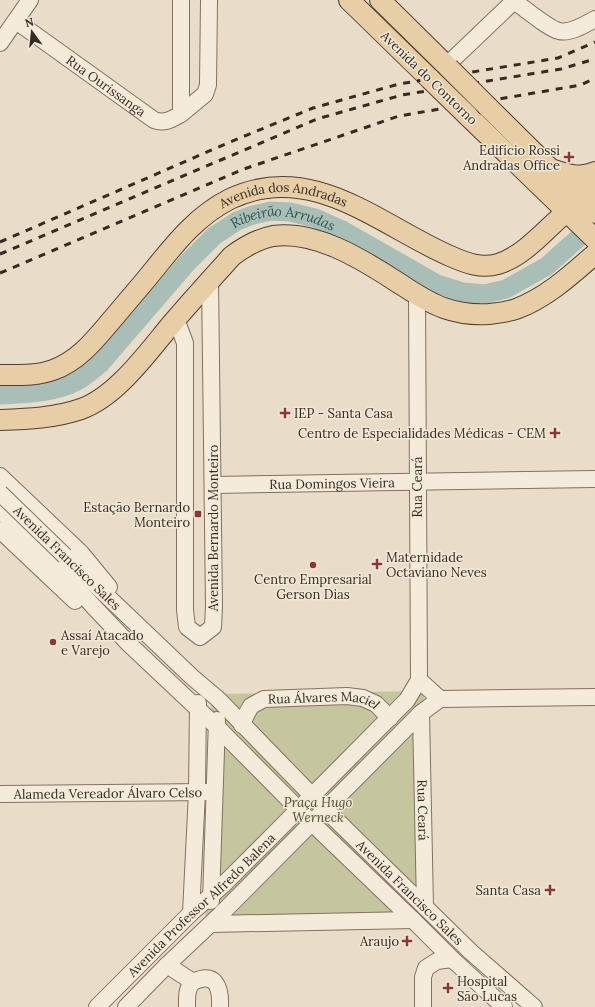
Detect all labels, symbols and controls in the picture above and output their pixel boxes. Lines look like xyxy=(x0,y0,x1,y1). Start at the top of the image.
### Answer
north arrow xyxy=(12,12,52,52)
text: N xyxy=(23,14,36,30)
street label: Avenida do Contorno xyxy=(376,27,481,129)
street label: Rua Ourissanga xyxy=(63,51,150,120)
place label: Edifício Rossi Andradas Office xyxy=(462,142,560,174)
marker: Edifício Rossi Andradas Office xyxy=(563,151,575,163)
text: Avenida dos Andradas xyxy=(215,178,350,212)
street label: Avenida dos Andradas xyxy=(218,197,350,215)
text: Ribeirão Arrudas xyxy=(227,201,338,235)
water label: Ribeirão Arrudas xyxy=(229,220,337,238)
place label: IEP - Santa Casa xyxy=(294,405,393,422)
marker: IEP - Santa Casa xyxy=(279,407,291,419)
place label: Centro de Especialidades Médicas - CEM xyxy=(298,425,546,442)
marker: Centro de Especialidades Médicas - CEM xyxy=(549,427,561,439)
street label: Avenida Bernardo Monteiro xyxy=(205,444,222,612)
street label: Rua Ceará xyxy=(409,456,426,518)
street label: Rua Domingos Vieira xyxy=(269,474,395,493)
place label: Estação Bernardo Monteiro xyxy=(83,499,190,531)
street label: Avenida Francisco Sales xyxy=(9,501,124,614)
marker: Estação Bernardo Monteiro xyxy=(193,509,203,519)
place label: Maternidade Octaviano Neves xyxy=(386,549,487,581)
marker: Maternidade Octaviano Neves xyxy=(371,558,383,570)
marker: Centro Empresarial Gerson Dias xyxy=(308,560,318,570)
place label: Centro Empresarial Gerson Dias xyxy=(254,571,372,603)
place label: Assaí Atacado e Varejo xyxy=(60,627,144,659)
marker: Assaí Atacado e Varejo xyxy=(48,637,58,647)
street label: Rua Álvares Maciel xyxy=(267,687,384,712)
street label: Rua Ceará xyxy=(414,779,432,841)
street label: Alameda Vereador Álvaro Celso xyxy=(13,784,203,802)
park label: Praça Hugo Werneck xyxy=(284,794,352,826)
street label: Avenida Professor Alfredo Balena xyxy=(123,829,279,981)
street label: Avenida Francisco Sales xyxy=(352,835,467,949)
place label: Santa Casa xyxy=(475,882,541,899)
marker: Santa Casa xyxy=(544,884,556,896)
place label: Araujo xyxy=(359,933,399,950)
marker: Araujo xyxy=(402,936,412,946)
place label: Hospital São Lucas xyxy=(457,973,517,1005)
marker: Hospital São Lucas xyxy=(442,982,454,994)

